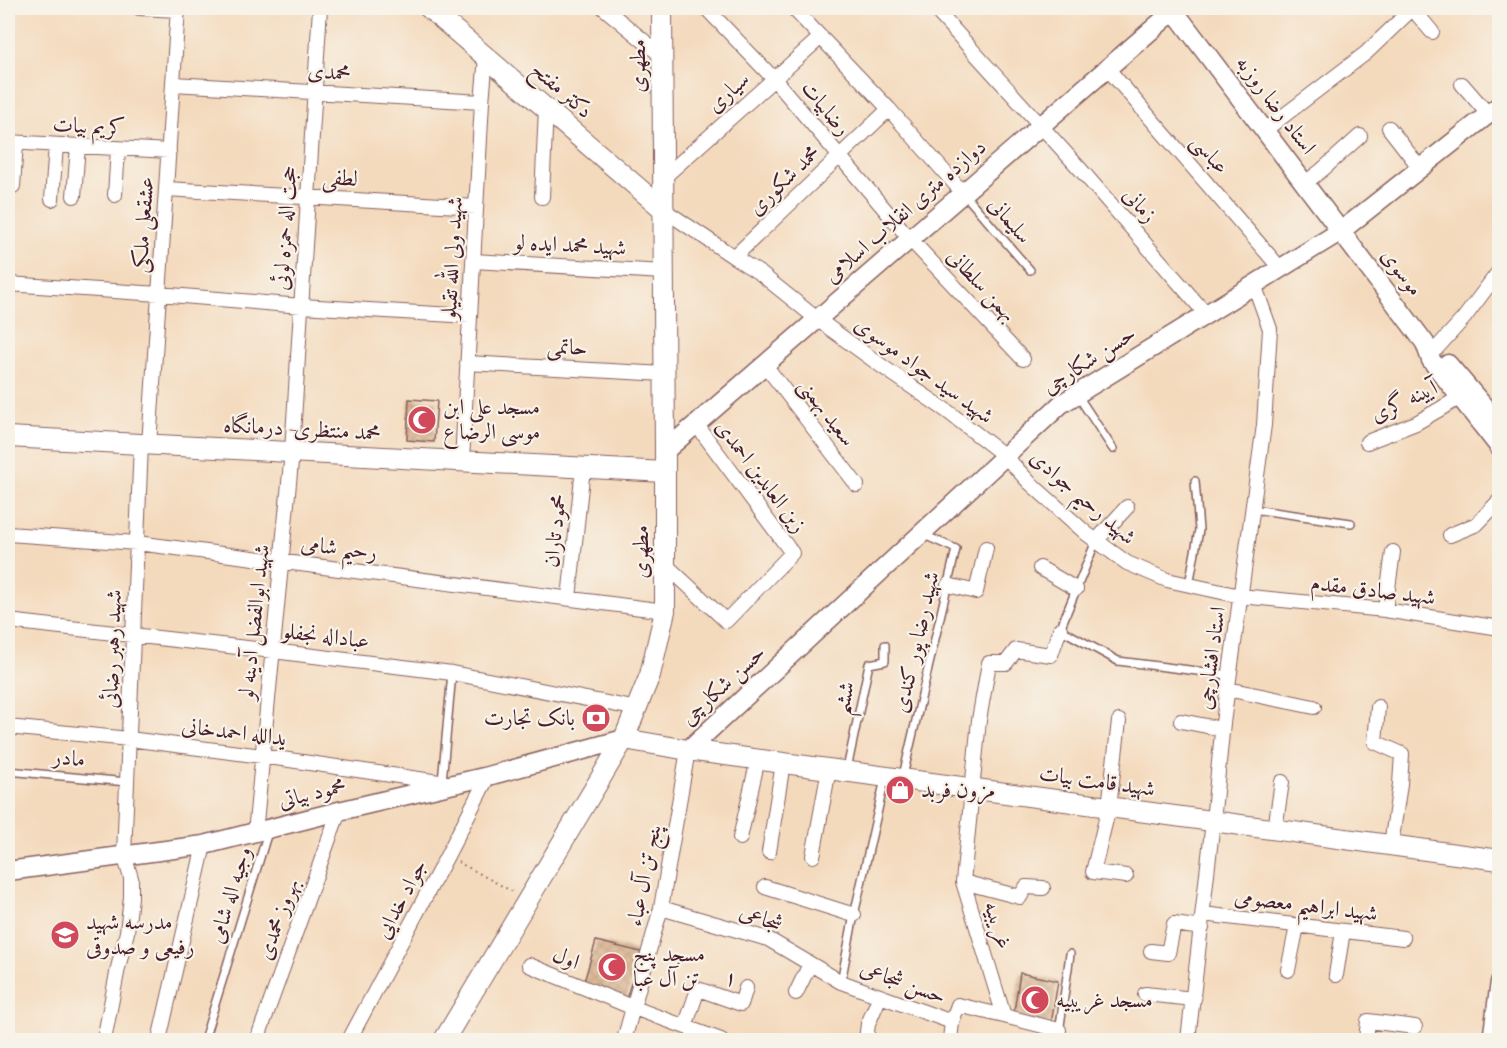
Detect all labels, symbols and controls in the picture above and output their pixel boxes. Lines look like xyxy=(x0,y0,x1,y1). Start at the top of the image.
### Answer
street label: مطهری xyxy=(625,39,652,93)
street label: استاد رضا روزبه xyxy=(1230,50,1322,160)
street label: دکتر مفتح xyxy=(522,56,598,128)
street label: محمدی xyxy=(307,58,351,86)
street label: سیاری xyxy=(701,66,755,118)
street label: رضابیات xyxy=(796,75,856,141)
street label: کریم بیات xyxy=(52,111,126,147)
street label: عباسی xyxy=(1184,129,1234,181)
street label: دوازده متری انقلاب اسلامی xyxy=(819,134,991,288)
street label: محمد شکوری xyxy=(743,139,825,221)
street label: لطفی xyxy=(321,164,359,195)
street label: حجت اله حمزه لوئی xyxy=(268,165,303,291)
street label: عشقعلی ملکی xyxy=(127,176,162,274)
street label: زمانی xyxy=(1118,182,1162,228)
street label: سلیمانی xyxy=(983,191,1037,249)
street label: شهید ولی الله تقیلو xyxy=(431,195,469,322)
street label: شهید محمد ایده لو xyxy=(511,229,627,262)
street label: بهمن سلطانی xyxy=(940,243,1022,328)
street label: موسوی xyxy=(1376,243,1428,301)
street label: شهید سید جواد موسوی xyxy=(849,311,999,430)
street label: حسن شکارچی xyxy=(1037,320,1142,402)
street label: حاتمی xyxy=(546,333,588,363)
street label: آیینه گری xyxy=(1366,371,1444,428)
street label: سعید بهمنی xyxy=(791,373,861,453)
place label: مسجد علی ابن موسی الرضا ع xyxy=(443,394,540,450)
mosque icon: مسجد علی ابن موسی الرضا ع xyxy=(406,404,438,436)
street label: محمد منتظری- درمانگاه xyxy=(223,411,381,447)
street label: زین العابدین احمدی xyxy=(710,414,812,538)
street label: شهید رحیم جوادی xyxy=(1019,444,1141,556)
street label: محمود تاران xyxy=(538,493,572,569)
street label: مطهری xyxy=(628,525,655,579)
street label: رحیم شامی xyxy=(298,530,379,574)
street label: شهید ابوالفضل آدینه لو xyxy=(232,543,277,703)
street label: شهید رضا پور کندی xyxy=(887,569,948,716)
street label: شهید صادق مقدم xyxy=(1308,569,1437,617)
street label: شهید رهبر رضائی xyxy=(97,589,128,709)
street label: استاد افشارچی xyxy=(1191,605,1231,711)
street label: عباداله نجفلو xyxy=(279,618,371,654)
street label: حسن شکارچی xyxy=(675,639,772,732)
street label: ششم xyxy=(828,679,868,719)
bank icon: بانک تجارت xyxy=(580,702,612,734)
place label: بانک تجارت xyxy=(484,705,575,731)
street label: یدالله احمدخانی xyxy=(180,713,288,751)
street label: مادر xyxy=(50,743,86,772)
street label: شهید قامت بیات xyxy=(1037,760,1157,803)
street label: محمود بیاتی xyxy=(276,772,348,814)
shop icon: مزون فربد xyxy=(884,774,916,806)
place label: مزون فربد xyxy=(921,777,995,805)
street label: پنج تن آل عباء xyxy=(620,821,673,930)
street label: وجیه اله شامی xyxy=(203,844,257,946)
street label: جواد خدایی xyxy=(369,855,434,944)
street label: بهروز محمدی xyxy=(251,875,306,964)
street label: شهید ابراهیم معصومی xyxy=(1232,883,1379,935)
street label: شجاعی xyxy=(736,898,786,938)
street label: غریبیه xyxy=(977,898,1018,953)
place label: مدرسه شهید رفیعی و صدوقی xyxy=(86,909,194,962)
school or university icon: مدرسه شهید رفیعی و صدوقی xyxy=(49,919,81,951)
street label: اول xyxy=(549,941,583,975)
place label: مسجد پنج تن آل عبا xyxy=(633,941,705,992)
mosque icon: مسجد پنج تن آل عبا xyxy=(596,951,628,983)
street label: حسن شجاعی xyxy=(856,955,949,1011)
street label: ۱ xyxy=(721,964,741,992)
mosque icon: مسجد غریبیه xyxy=(1019,984,1051,1016)
place label: مسجد غریبیه xyxy=(1056,987,1153,1015)

